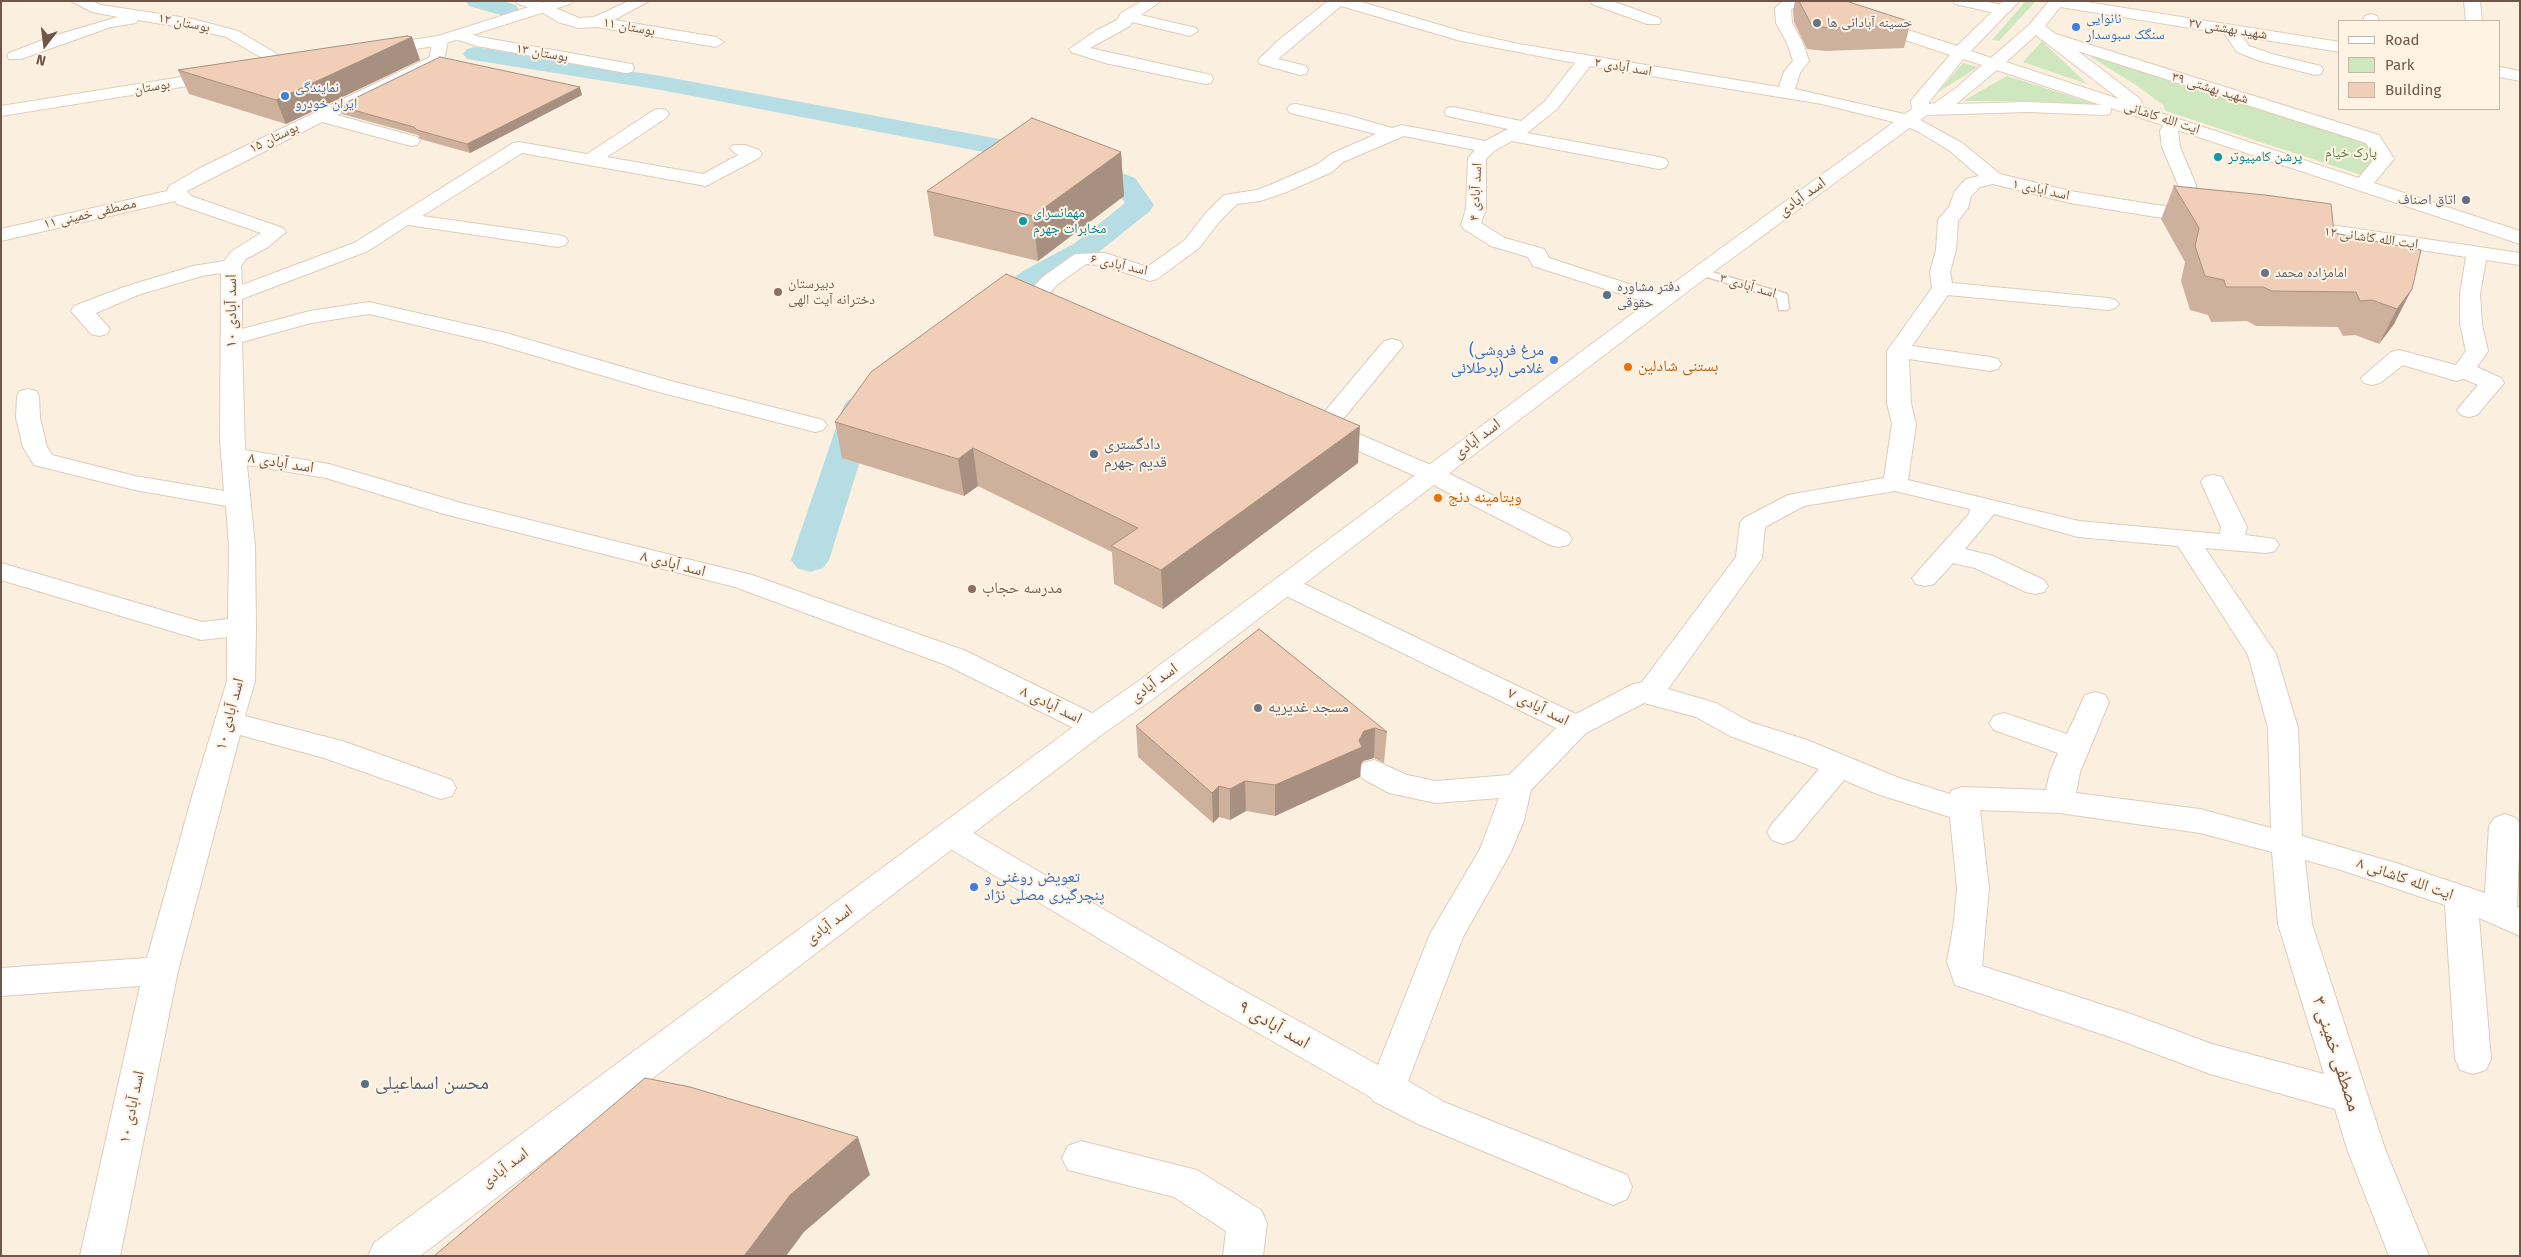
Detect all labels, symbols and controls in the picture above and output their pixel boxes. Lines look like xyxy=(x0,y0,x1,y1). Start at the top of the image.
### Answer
street label: ۱۲ بوستان xyxy=(157,10,211,36)
place label: نانوایی سنگک سبوسدار xyxy=(2086,11,2165,44)
street label: بوستان ۱۱ xyxy=(602,14,656,40)
street label: شهید بهشتی ۳۷ xyxy=(2188,14,2268,44)
place label: حسینه آبادانی ها xyxy=(1827,15,1912,31)
marker: حسینه آبادانی ها xyxy=(1811,17,1823,29)
north arrow xyxy=(20,20,70,70)
legend xyxy=(2338,20,2501,110)
marker: نانوایی سنگک سبوسدار xyxy=(2070,21,2082,33)
text: Road xyxy=(2385,31,2420,49)
street label: بوستان ۱۳ xyxy=(515,40,569,66)
text: N xyxy=(34,51,48,69)
street label: اسد آبادی ۲ xyxy=(1593,54,1653,80)
text: Park xyxy=(2385,56,2415,74)
street label: شهید بهشتی ۳۹ xyxy=(2170,68,2250,108)
street label: بوستان xyxy=(133,76,171,98)
place label: نمایندگی ایران خودرو xyxy=(295,80,357,112)
text: Building xyxy=(2385,81,2441,99)
marker: نمایندگی ایران خودرو xyxy=(279,90,291,102)
street label: ایت الله کاشانی xyxy=(2122,98,2202,138)
street label: بوستان ۱۵ xyxy=(247,119,301,157)
park label: پارک خیام xyxy=(2325,145,2377,161)
place label: پرشن کامپیوتر xyxy=(2228,149,2302,165)
marker: پرشن کامپیوتر xyxy=(2212,151,2224,163)
street label: اسد آبادی ۴ xyxy=(1466,163,1486,221)
street label: اسد آبادی xyxy=(1774,173,1830,221)
street label: اسد آبادی ۱ xyxy=(2011,176,2071,204)
place label: اتاق اصناف xyxy=(2398,192,2456,208)
marker: اتاق اصناف xyxy=(2460,194,2472,206)
street label: مصطفی خمینی ۱۱ xyxy=(42,195,138,233)
place label: مهمانسرای مخابرات جهرم xyxy=(1033,205,1106,238)
marker: مهمانسرای مخابرات جهرم xyxy=(1017,215,1029,227)
street label: ایت الله کاشانی ۱۲ xyxy=(2323,223,2419,253)
street label: اسد آبادی ۶ xyxy=(1089,251,1149,279)
place label: امامزاده محمد xyxy=(2275,265,2347,281)
marker: امامزاده محمد xyxy=(2259,267,2271,279)
street label: اسد آبادی ۳ xyxy=(1718,270,1778,302)
street label: اسد آبادی ۱۰ xyxy=(222,274,242,348)
place label: دبیرستان دخترانه آیت الهی xyxy=(788,276,875,308)
place label: دفتر مشاوره حقوقی xyxy=(1617,279,1680,312)
marker: دبیرستان دخترانه آیت الهی xyxy=(772,286,784,298)
marker: دفتر مشاوره حقوقی xyxy=(1601,289,1613,301)
place label: (مرغ فروشی غلامی (پرطلائی xyxy=(1451,341,1544,379)
marker: (مرغ فروشی غلامی (پرطلائی xyxy=(1548,354,1560,366)
place label: بستنی شادلین xyxy=(1638,357,1718,377)
marker: بستنی شادلین xyxy=(1622,361,1634,373)
street label: اسد آبادی xyxy=(1449,415,1505,463)
place label: دادگستری قدیم جهرم xyxy=(1104,435,1167,473)
street label: اسد آبادی ۸ xyxy=(247,448,315,478)
marker: دادگستری قدیم جهرم xyxy=(1088,448,1100,460)
place label: ویتامینه دنج xyxy=(1448,488,1522,508)
marker: ویتامینه دنج xyxy=(1432,492,1444,504)
street label: اسد آبادی ۸ xyxy=(638,547,708,581)
place label: مدرسه حجاب xyxy=(982,579,1062,599)
marker: مدرسه حجاب xyxy=(966,583,978,595)
street label: اسد آبادی xyxy=(1126,659,1182,707)
street label: اسد آبادی ۱۰ xyxy=(211,676,249,752)
street label: اسد آبادی ۸ xyxy=(1017,682,1085,728)
street label: اسد آبادی ۷ xyxy=(1504,684,1572,730)
place label: مسجد غدیریه xyxy=(1268,698,1349,718)
marker: مسجد غدیریه xyxy=(1252,702,1264,714)
street label: ایت الله کاشانی ۸ xyxy=(2354,853,2456,905)
place label: تعویض روغنی و پنچرگیری مصلی نژاد xyxy=(984,868,1104,906)
marker: تعویض روغنی و پنچرگیری مصلی نژاد xyxy=(968,881,980,893)
street label: اسد آبادی xyxy=(801,901,857,949)
street label: مصطفی خمینی ۳ xyxy=(2307,994,2365,1114)
street label: اسد آبادی ۹ xyxy=(1234,995,1314,1055)
street label: اسد آبادی ۱۰ xyxy=(115,1069,149,1145)
place label: محسن اسماعیلی xyxy=(375,1073,489,1095)
marker: محسن اسماعیلی xyxy=(359,1078,371,1090)
street label: اسد آبادی xyxy=(477,1144,533,1192)

